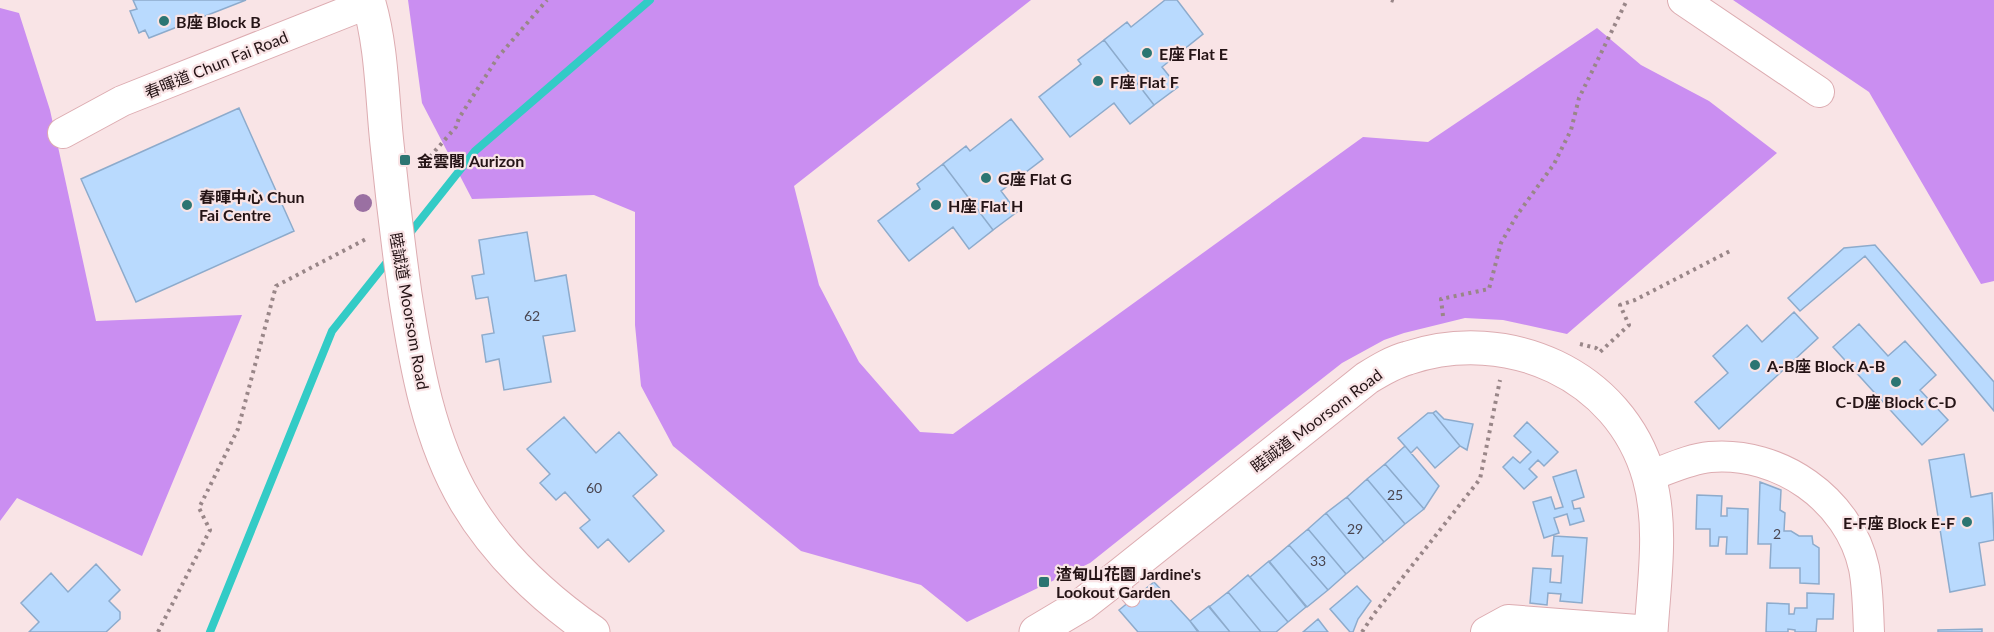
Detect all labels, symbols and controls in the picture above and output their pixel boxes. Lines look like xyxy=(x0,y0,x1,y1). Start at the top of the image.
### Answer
place label: B座 Block B xyxy=(176,12,261,31)
marker: B座 Block B xyxy=(157,14,171,28)
street label: 春暉道 Chun Fai Road xyxy=(142,27,290,101)
place label: E座 Flat E xyxy=(1159,44,1228,63)
marker: E座 Flat E xyxy=(1140,46,1154,60)
place label: F座 Flat F xyxy=(1110,72,1179,91)
marker: F座 Flat F xyxy=(1091,74,1105,88)
place label: 金雲閣 Aurizon xyxy=(417,151,524,170)
marker: 金雲閣 Aurizon xyxy=(398,153,412,167)
place label: G座 Flat G xyxy=(998,169,1072,188)
marker: G座 Flat G xyxy=(979,171,993,185)
place label: 春暉中心 Chun Fai Centre xyxy=(199,187,305,224)
place label: H座 Flat H xyxy=(948,196,1023,215)
marker: 春暉中心 Chun Fai Centre xyxy=(180,198,194,212)
marker: H座 Flat H xyxy=(929,198,943,212)
street label: 睦誠道 Moorsom Road xyxy=(387,231,433,391)
house number: 62 xyxy=(524,307,540,324)
place label: A-B座 Block A-B xyxy=(1766,356,1885,375)
marker: A-B座 Block A-B xyxy=(1748,358,1762,372)
street label: 睦誠道 Moorsom Road xyxy=(1247,364,1385,476)
marker: C-D座 Block C-D xyxy=(1889,375,1903,389)
place label: C-D座 Block C-D xyxy=(1835,392,1957,411)
house number: 60 xyxy=(586,479,602,496)
house number: 25 xyxy=(1387,486,1403,503)
place label: E-F座 Block E-F xyxy=(1843,513,1955,532)
marker: E-F座 Block E-F xyxy=(1960,515,1974,529)
house number: 29 xyxy=(1347,520,1363,537)
house number: 2 xyxy=(1773,525,1781,542)
house number: 33 xyxy=(1310,552,1326,569)
place label: 渣甸山花園 Jardine's Lookout Garden xyxy=(1056,564,1201,601)
marker: 渣甸山花園 Jardine's Lookout Garden xyxy=(1037,575,1051,589)

